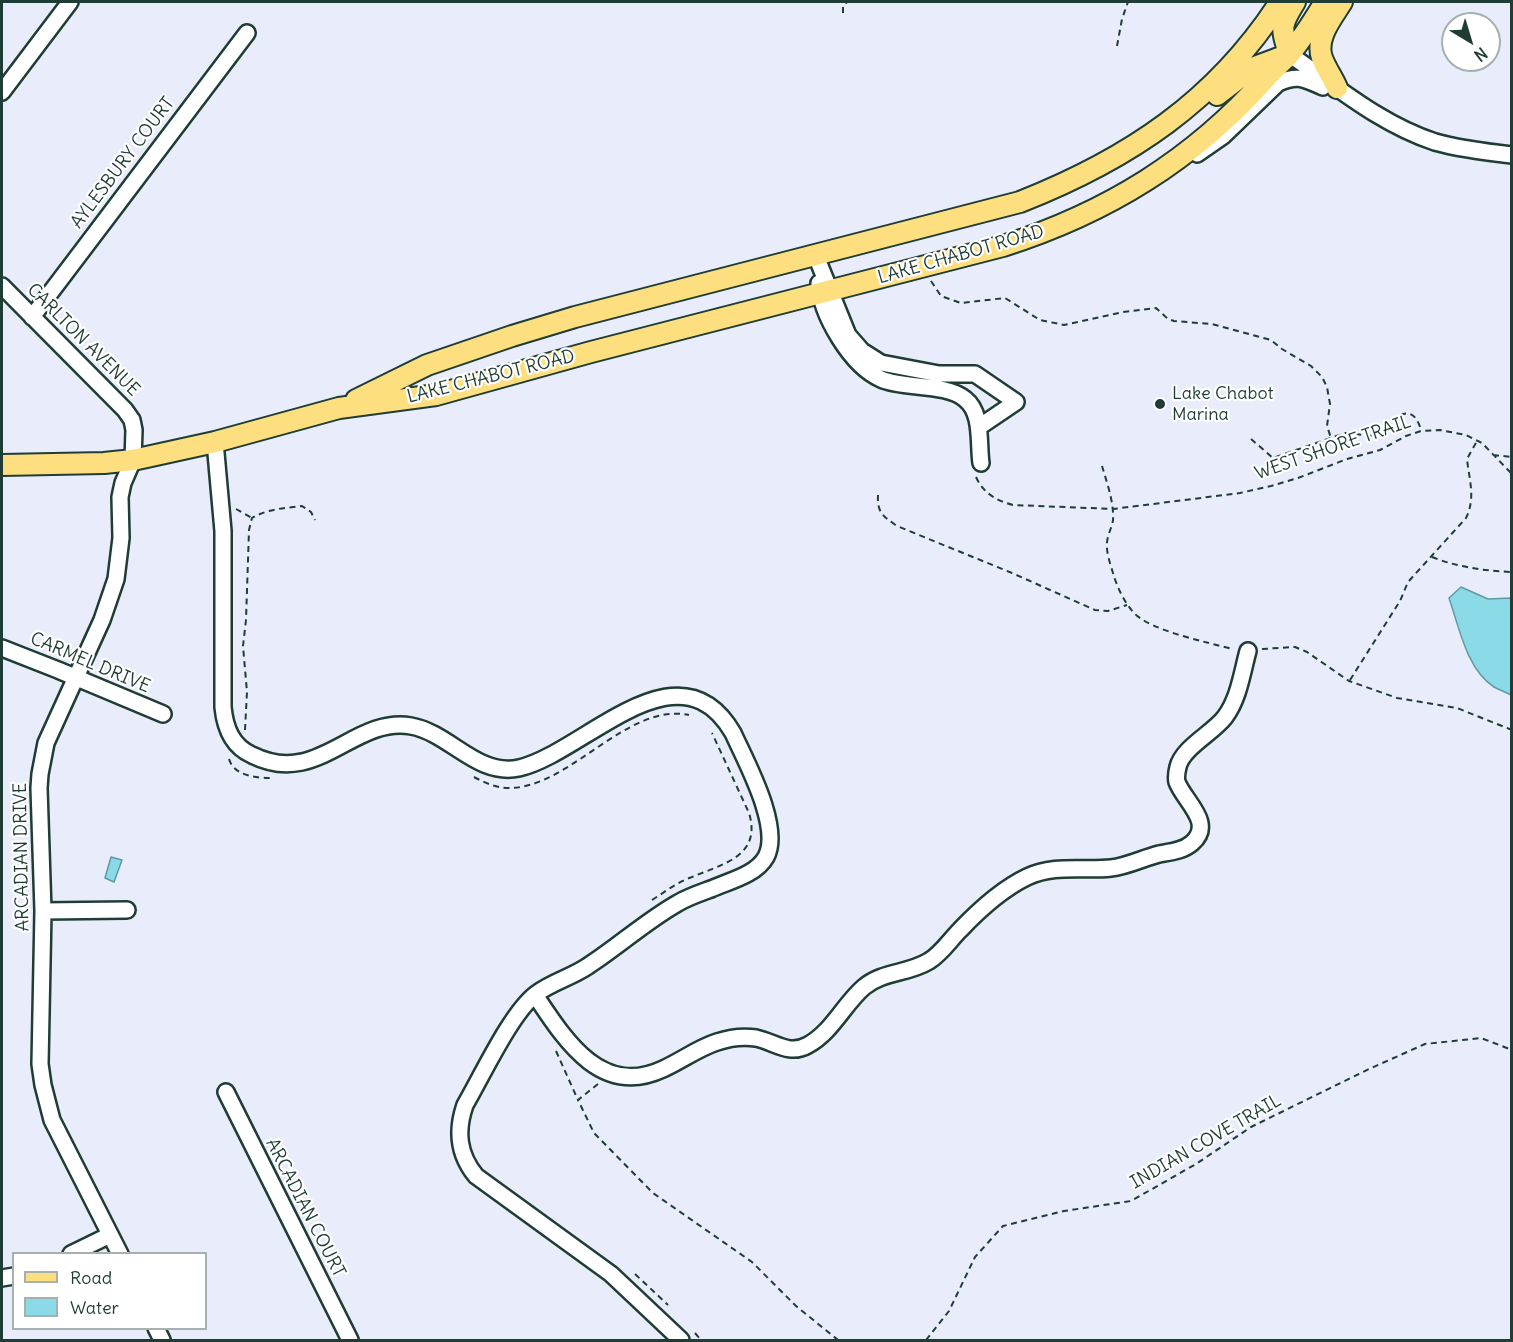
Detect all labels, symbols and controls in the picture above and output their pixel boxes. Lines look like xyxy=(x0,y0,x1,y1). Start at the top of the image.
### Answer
north arrow xyxy=(1441,12,1501,72)
text: N xyxy=(1470,43,1491,66)
street label: AYLESBURY COURT xyxy=(67,93,179,233)
street label: LAKE CHABOT ROAD xyxy=(875,221,1047,289)
street label: CARLTON AVENUE xyxy=(22,279,144,401)
street label: LAKE CHABOT ROAD xyxy=(405,346,577,408)
place label: Lake Chabot Marina xyxy=(1172,383,1273,426)
marker: Lake Chabot Marina xyxy=(1153,397,1167,411)
street label: WEST SHORE TRAIL xyxy=(1252,411,1414,485)
street label: CARMEL DRIVE xyxy=(27,628,153,698)
street label: ARCADIAN DRIVE xyxy=(10,782,34,932)
street label: INDIAN COVE TRAIL xyxy=(1127,1090,1285,1194)
street label: ARCADIAN COURT xyxy=(261,1135,349,1281)
legend xyxy=(12,1252,207,1330)
text: Road xyxy=(70,1266,112,1289)
text: Water xyxy=(70,1296,119,1319)

